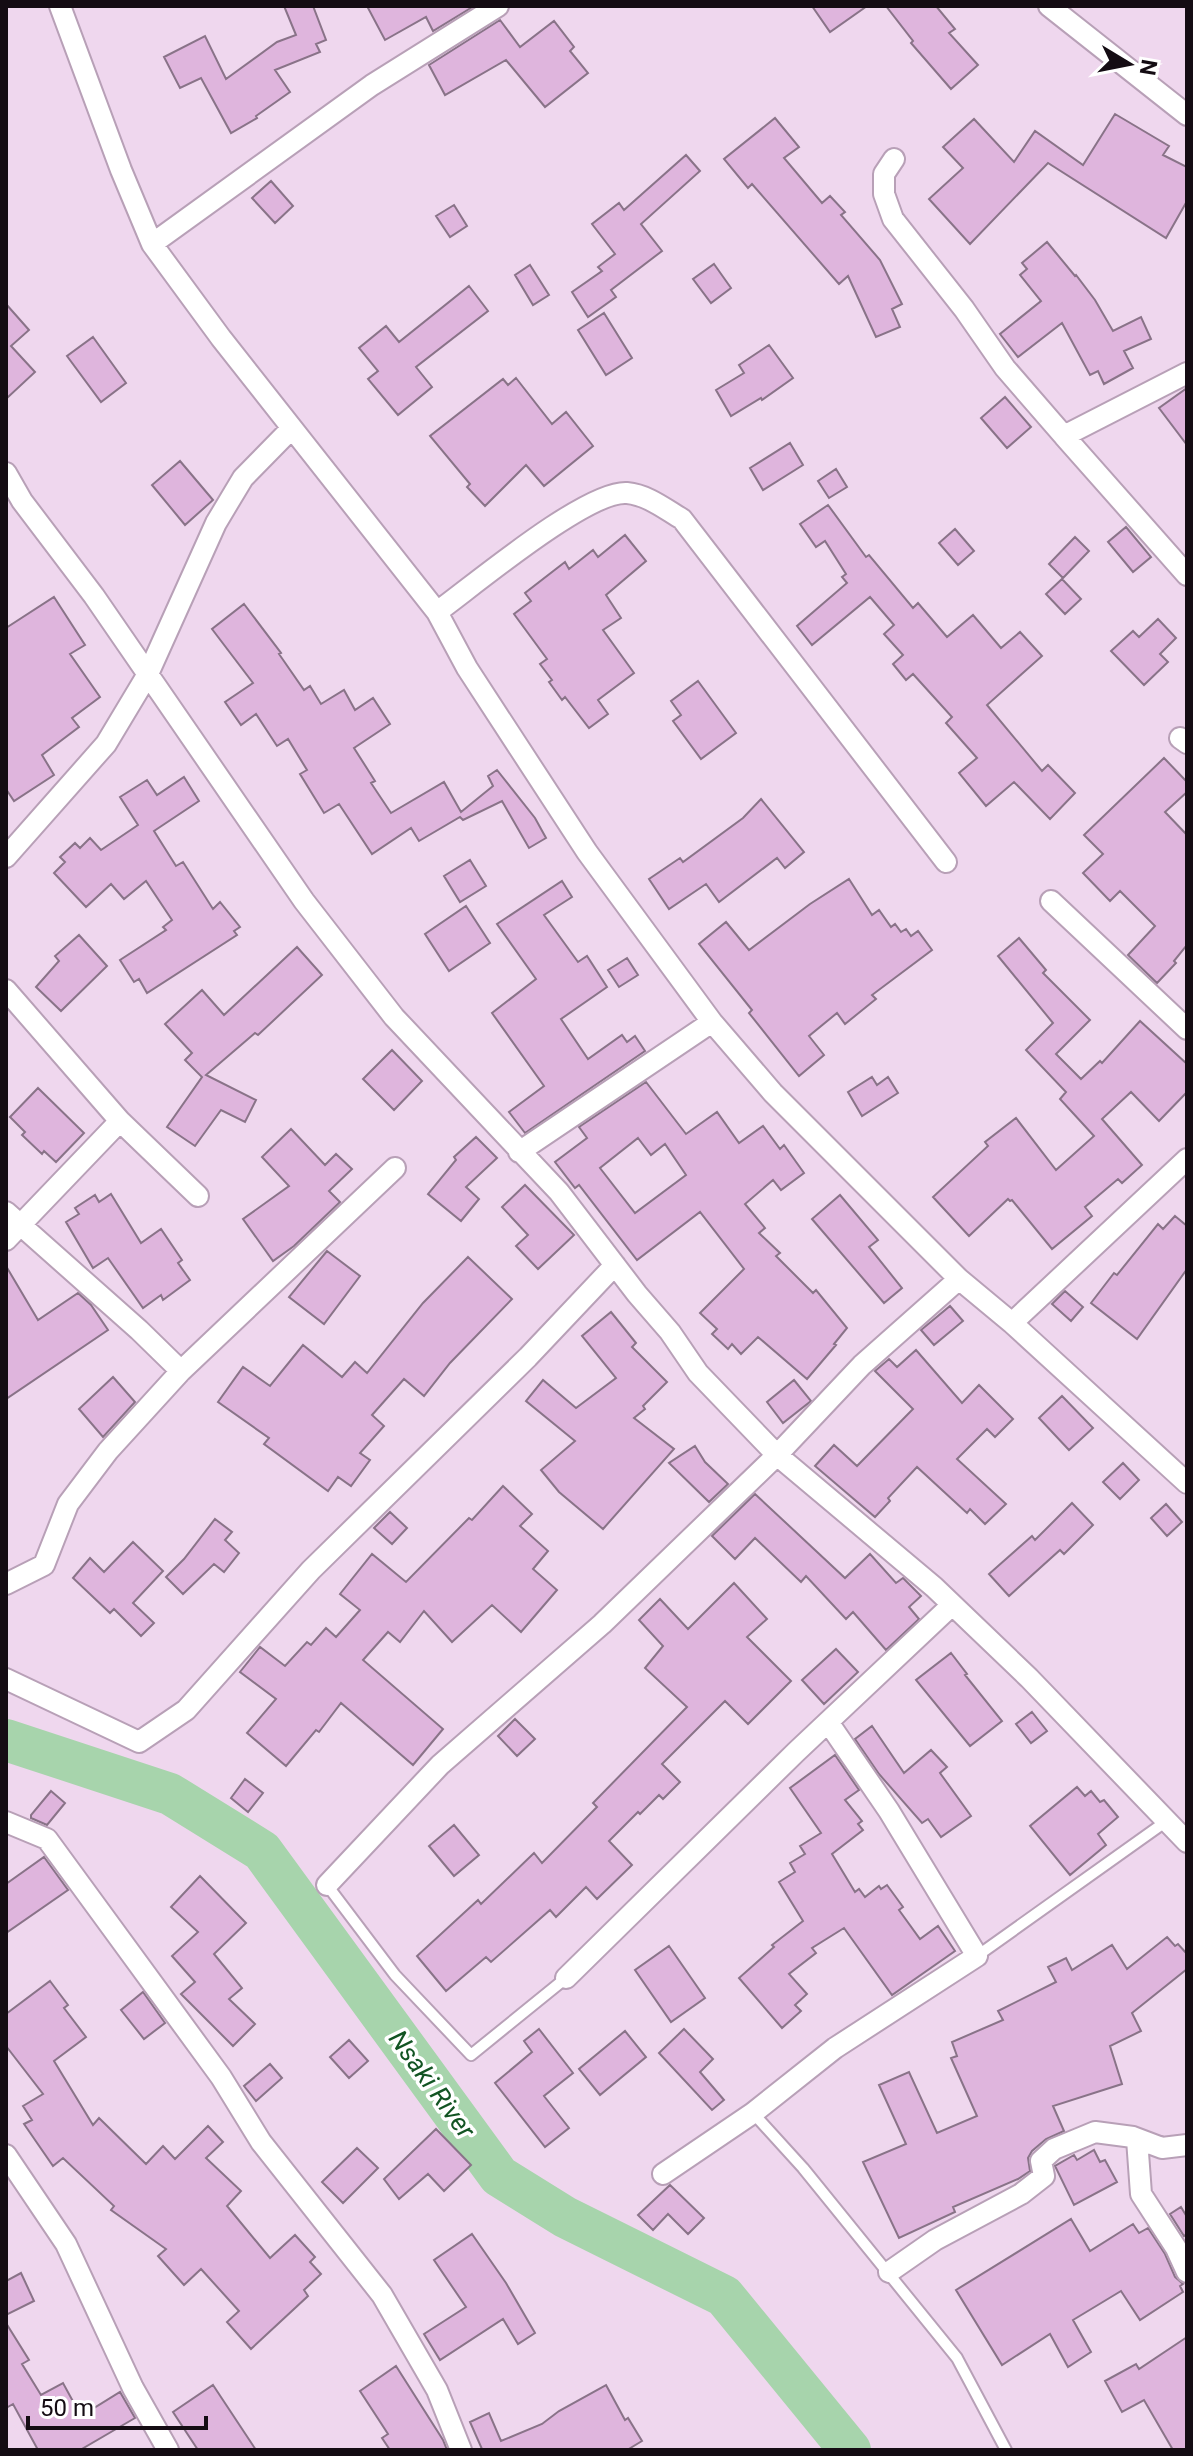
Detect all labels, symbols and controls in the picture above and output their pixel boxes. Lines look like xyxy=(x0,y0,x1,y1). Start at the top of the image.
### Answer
north arrow xyxy=(1089,24,1169,104)
text: N xyxy=(1135,58,1162,77)
water label: Nsaki River xyxy=(383,2024,482,2145)
scale bar xyxy=(28,2380,206,2430)
text: 50 m xyxy=(40,2394,94,2422)

